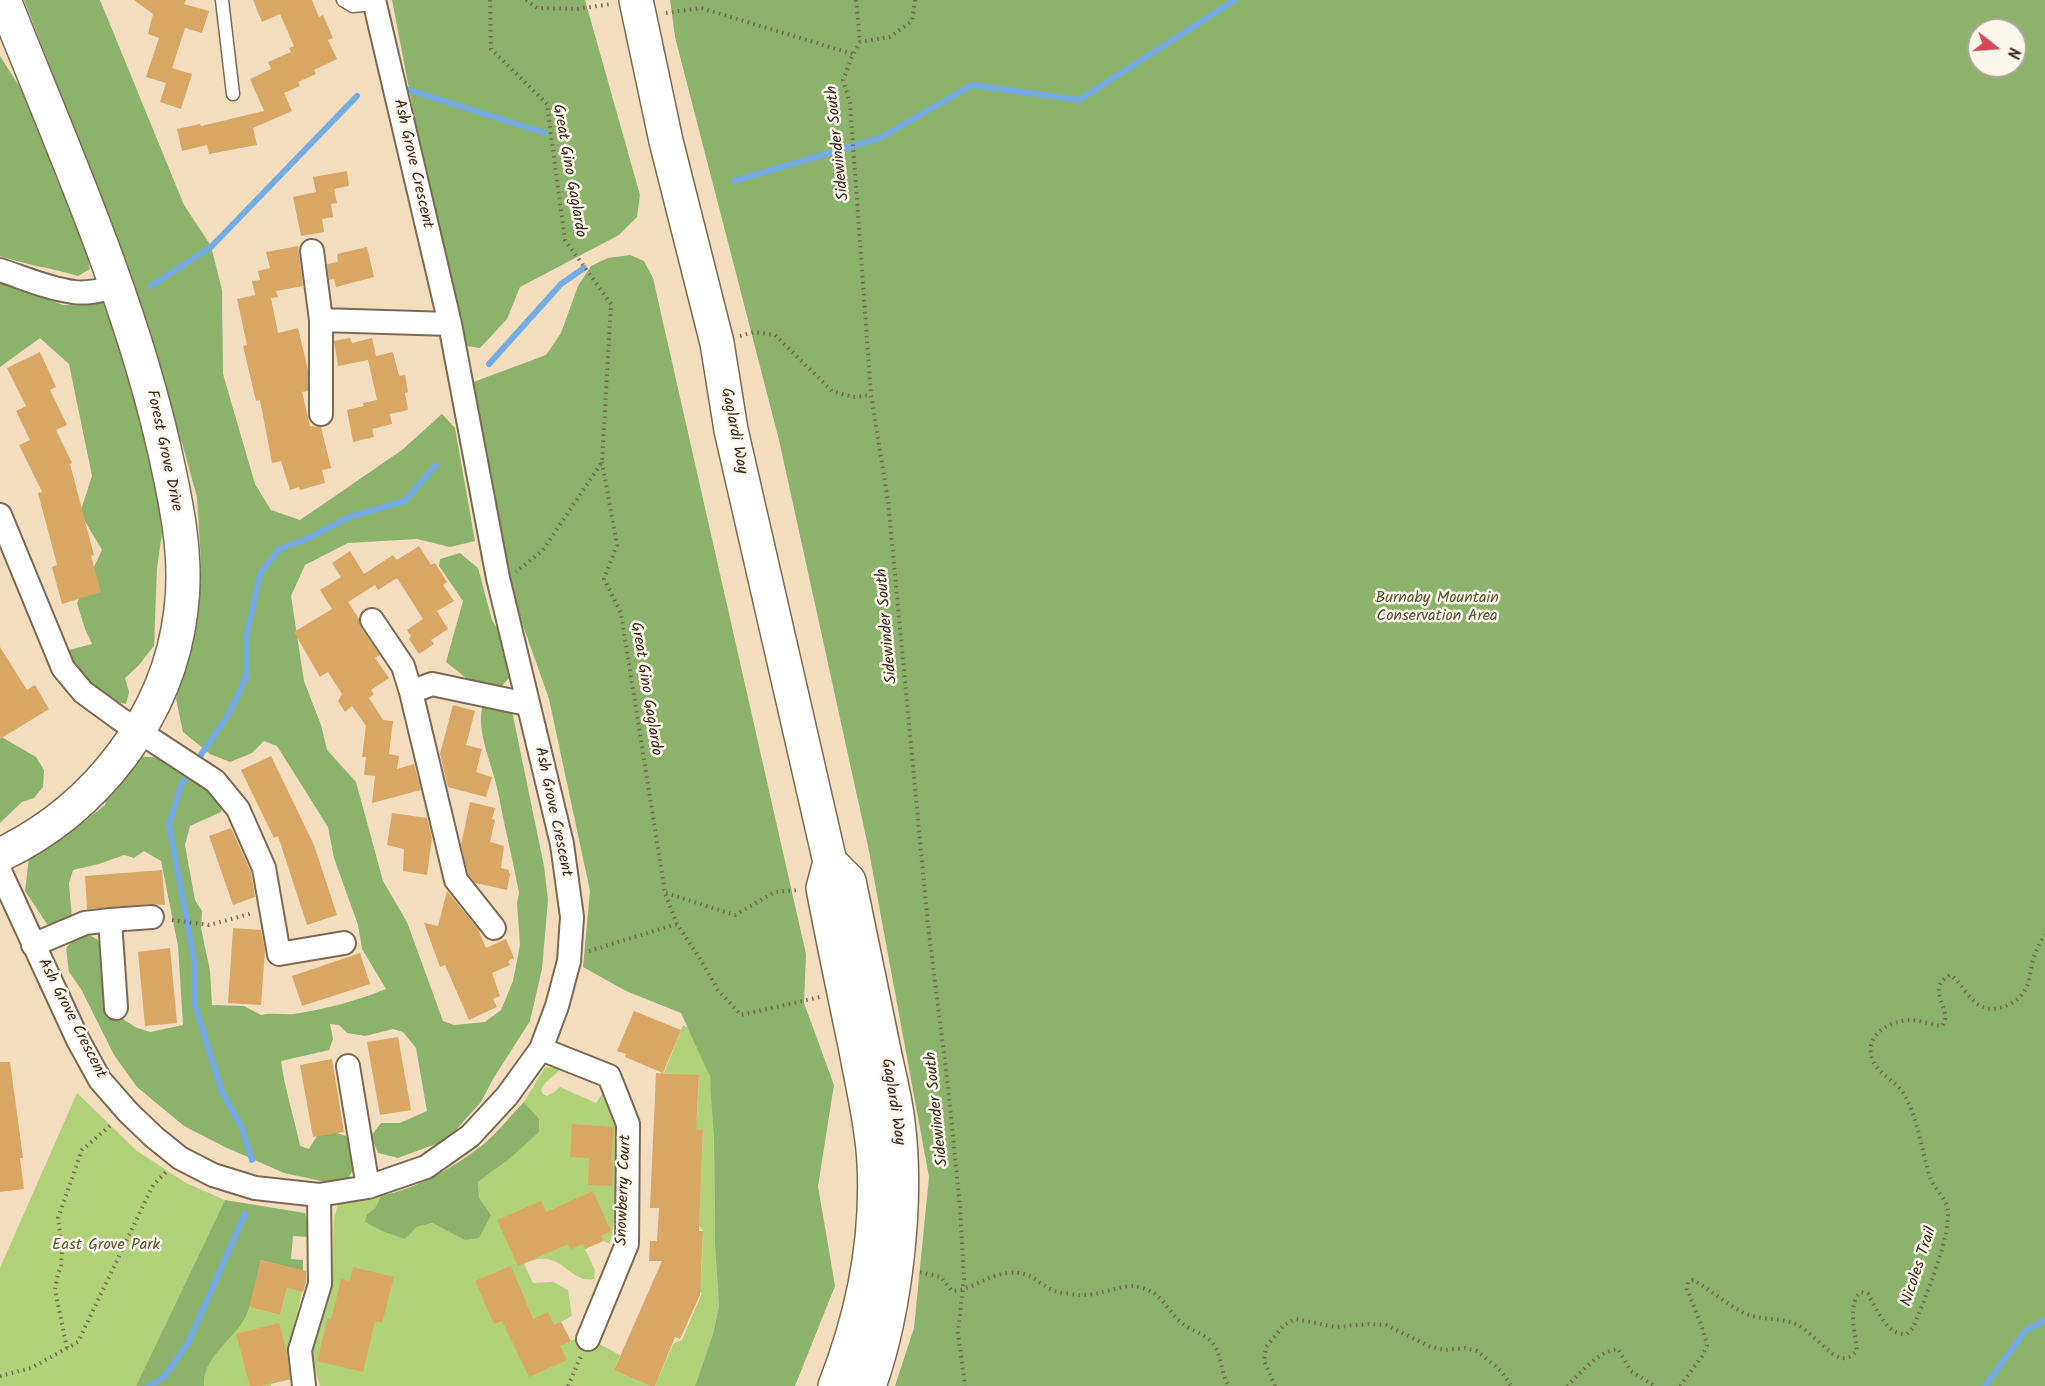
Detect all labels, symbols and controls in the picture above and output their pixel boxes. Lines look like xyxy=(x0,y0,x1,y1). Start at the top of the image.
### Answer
north arrow xyxy=(1967,18,2027,78)
text: N xyxy=(1999,44,2026,61)
street label: Sidewinder South xyxy=(823,84,855,202)
street label: Ash Grove Crescent xyxy=(388,97,436,231)
street label: Great Gino Gaglardo xyxy=(547,103,589,239)
street label: Gaglardi Way xyxy=(715,386,751,476)
street label: Forest Grove Drive xyxy=(141,389,185,513)
street label: Sidewinder South xyxy=(873,568,903,684)
park label: Burnaby Mountain Conservation Area xyxy=(1375,589,1499,627)
street label: Great Gino Gaglardo xyxy=(625,621,665,757)
street label: Ash Grove Crescent xyxy=(529,745,575,879)
street label: Ash Grove Crescent xyxy=(32,956,110,1082)
street label: Sidewinder South xyxy=(922,1050,954,1168)
street label: Gaglardi Way xyxy=(876,1057,908,1147)
street label: Snowberry Court xyxy=(613,1134,637,1246)
street label: Nicoles Trail xyxy=(1898,1225,1942,1309)
park label: East Grove Park xyxy=(52,1236,160,1256)

